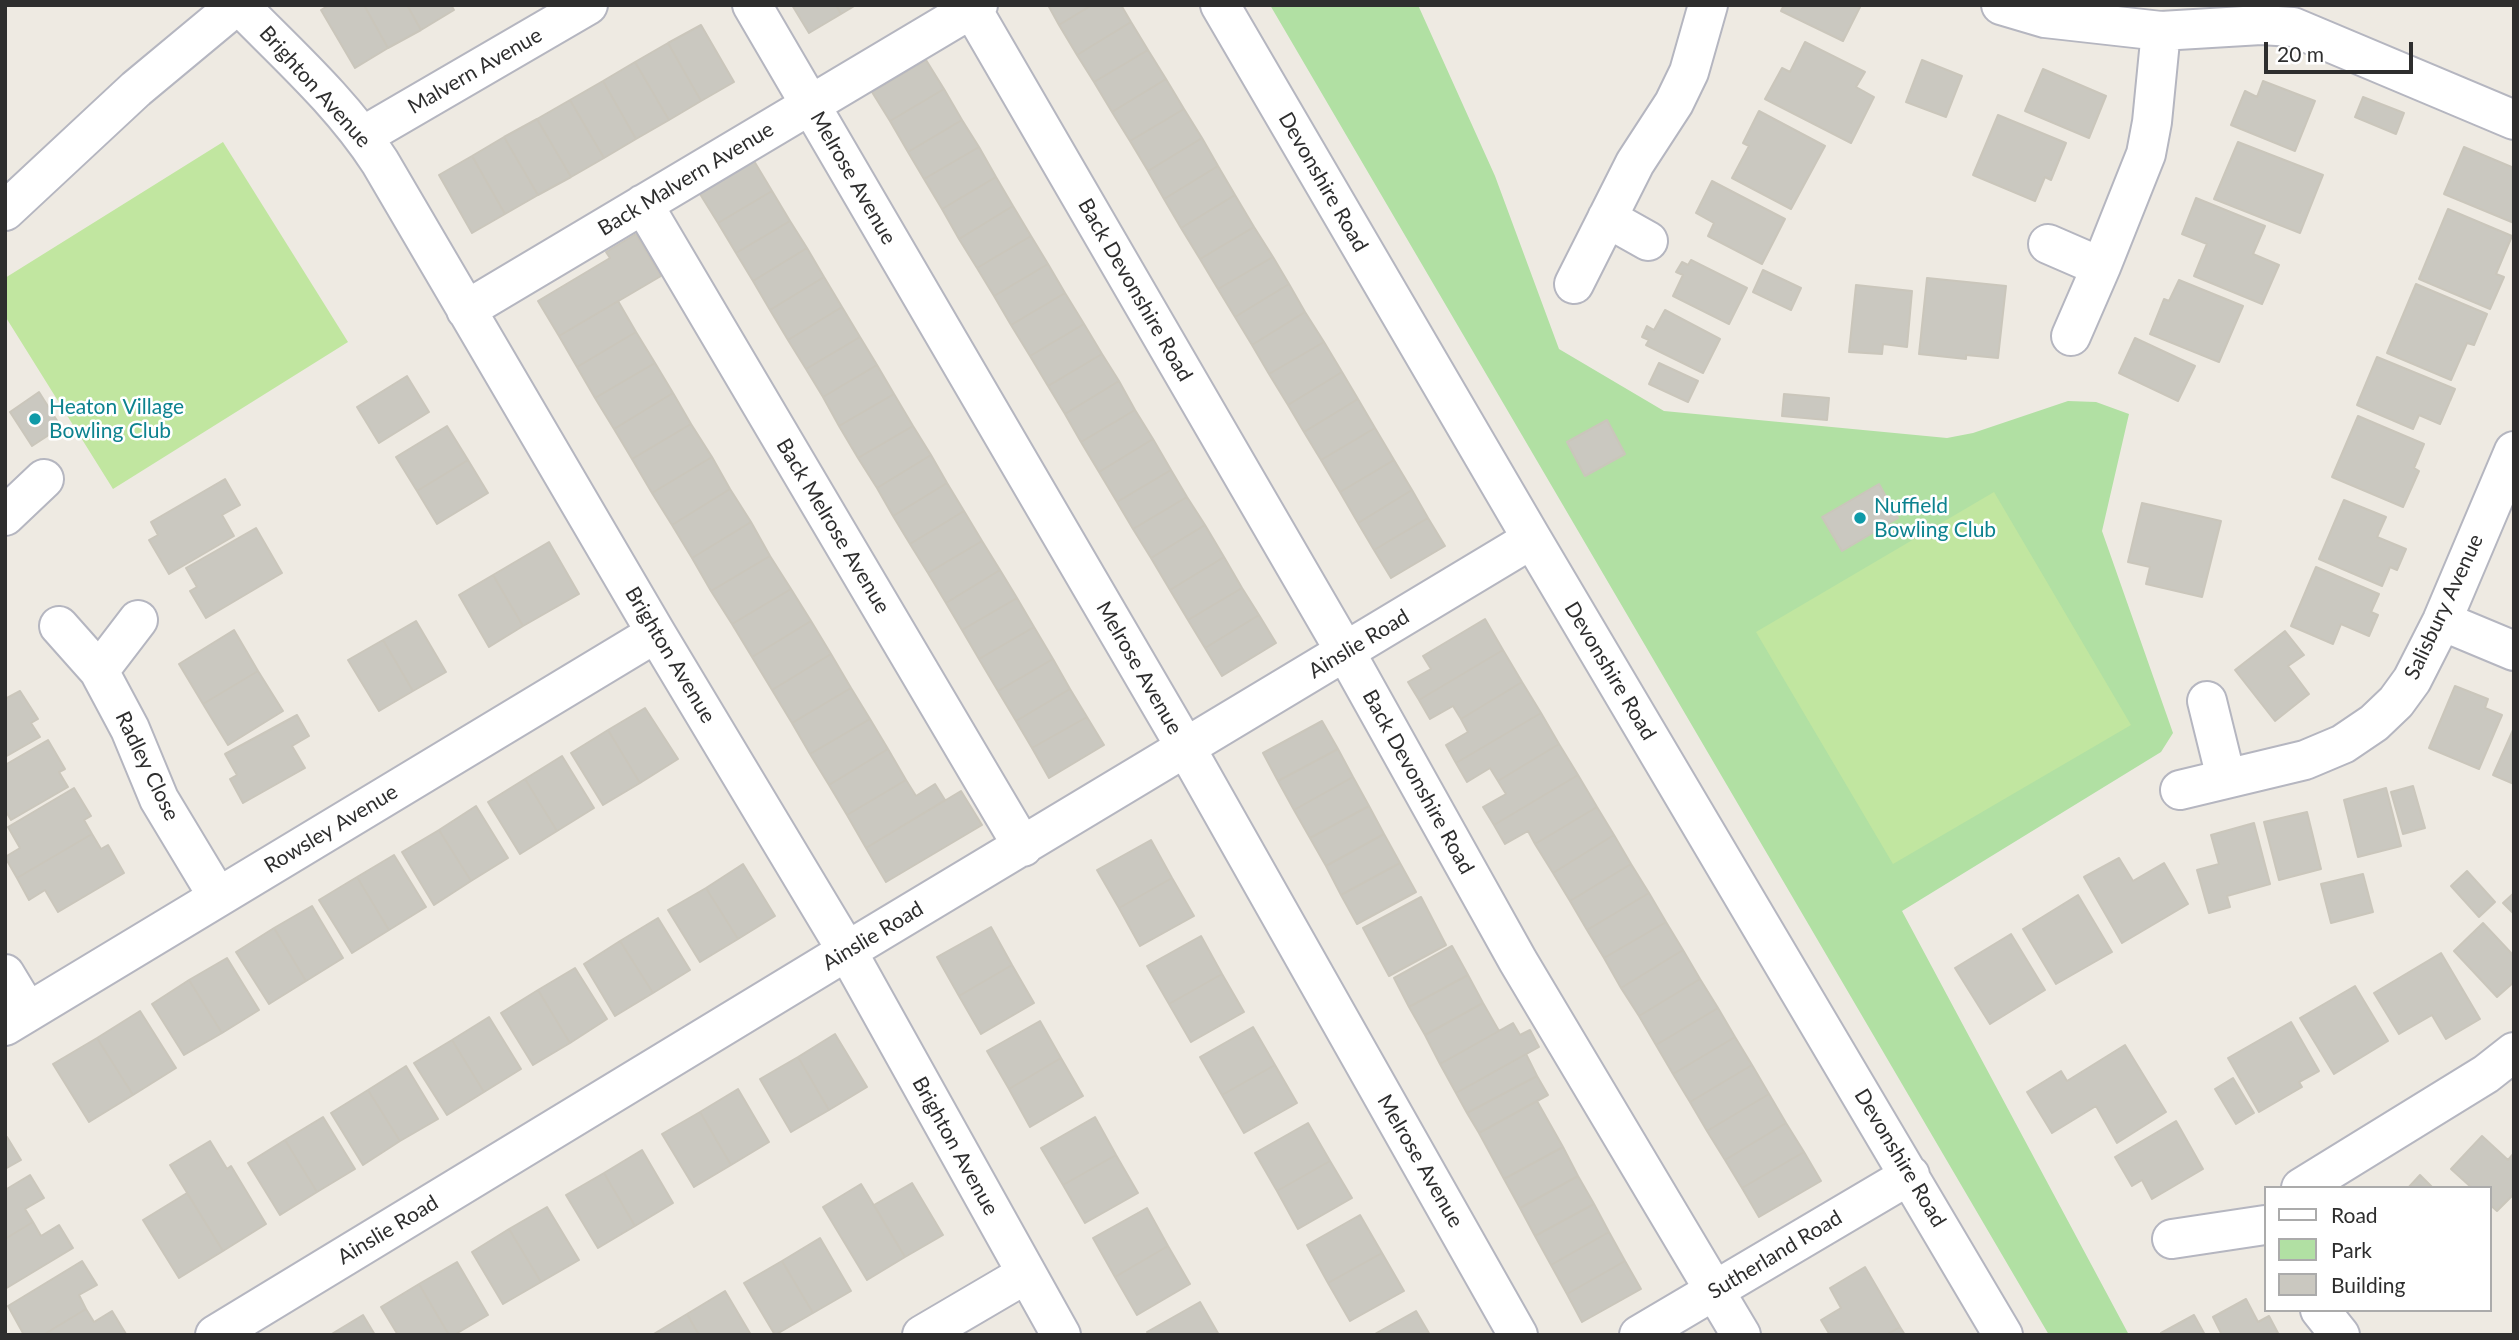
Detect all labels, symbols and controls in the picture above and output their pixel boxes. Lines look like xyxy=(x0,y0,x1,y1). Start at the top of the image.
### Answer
street label: Brighton Avenue xyxy=(254,21,376,153)
street label: Malvern Avenue xyxy=(404,22,546,120)
scale bar xyxy=(2267,28,2416,72)
text: 20 m xyxy=(2277,41,2324,66)
street label: Melrose Avenue xyxy=(805,107,901,249)
street label: Devonshire Road xyxy=(1273,108,1373,256)
street label: Back Malvern Avenue xyxy=(594,117,778,241)
street label: Back Devonshire Road xyxy=(1072,194,1198,386)
place label: Heaton Village Bowling Club xyxy=(49,394,184,444)
marker: Heaton Village Bowling Club xyxy=(27,411,43,427)
street label: Back Melrose Avenue xyxy=(771,434,895,618)
place label: Nuffield Bowling Club xyxy=(1874,493,1996,543)
marker: Nuffield Bowling Club xyxy=(1852,510,1868,526)
street label: Salisbury Avenue xyxy=(2399,530,2489,684)
street label: Brighton Avenue xyxy=(619,582,721,728)
street label: Melrose Avenue xyxy=(1091,597,1187,739)
street label: Devonshire Road xyxy=(1559,597,1661,745)
street label: Ainslie Road xyxy=(1304,604,1414,684)
street label: Back Devonshire Road xyxy=(1357,685,1479,879)
street label: Radley Close xyxy=(110,707,184,825)
street label: Rowsley Avenue xyxy=(260,779,402,879)
street label: Ainslie Road xyxy=(818,896,928,976)
street label: Brighton Avenue xyxy=(907,1072,1003,1220)
street label: Devonshire Road xyxy=(1849,1084,1951,1232)
street label: Melrose Avenue xyxy=(1372,1090,1468,1232)
legend xyxy=(2264,1186,2491,1312)
street label: Ainslie Road xyxy=(333,1190,443,1270)
text: Road xyxy=(2331,1202,2378,1227)
street label: Sutherland Road xyxy=(1703,1205,1847,1305)
text: Park xyxy=(2331,1237,2372,1262)
text: Building xyxy=(2331,1272,2406,1297)

